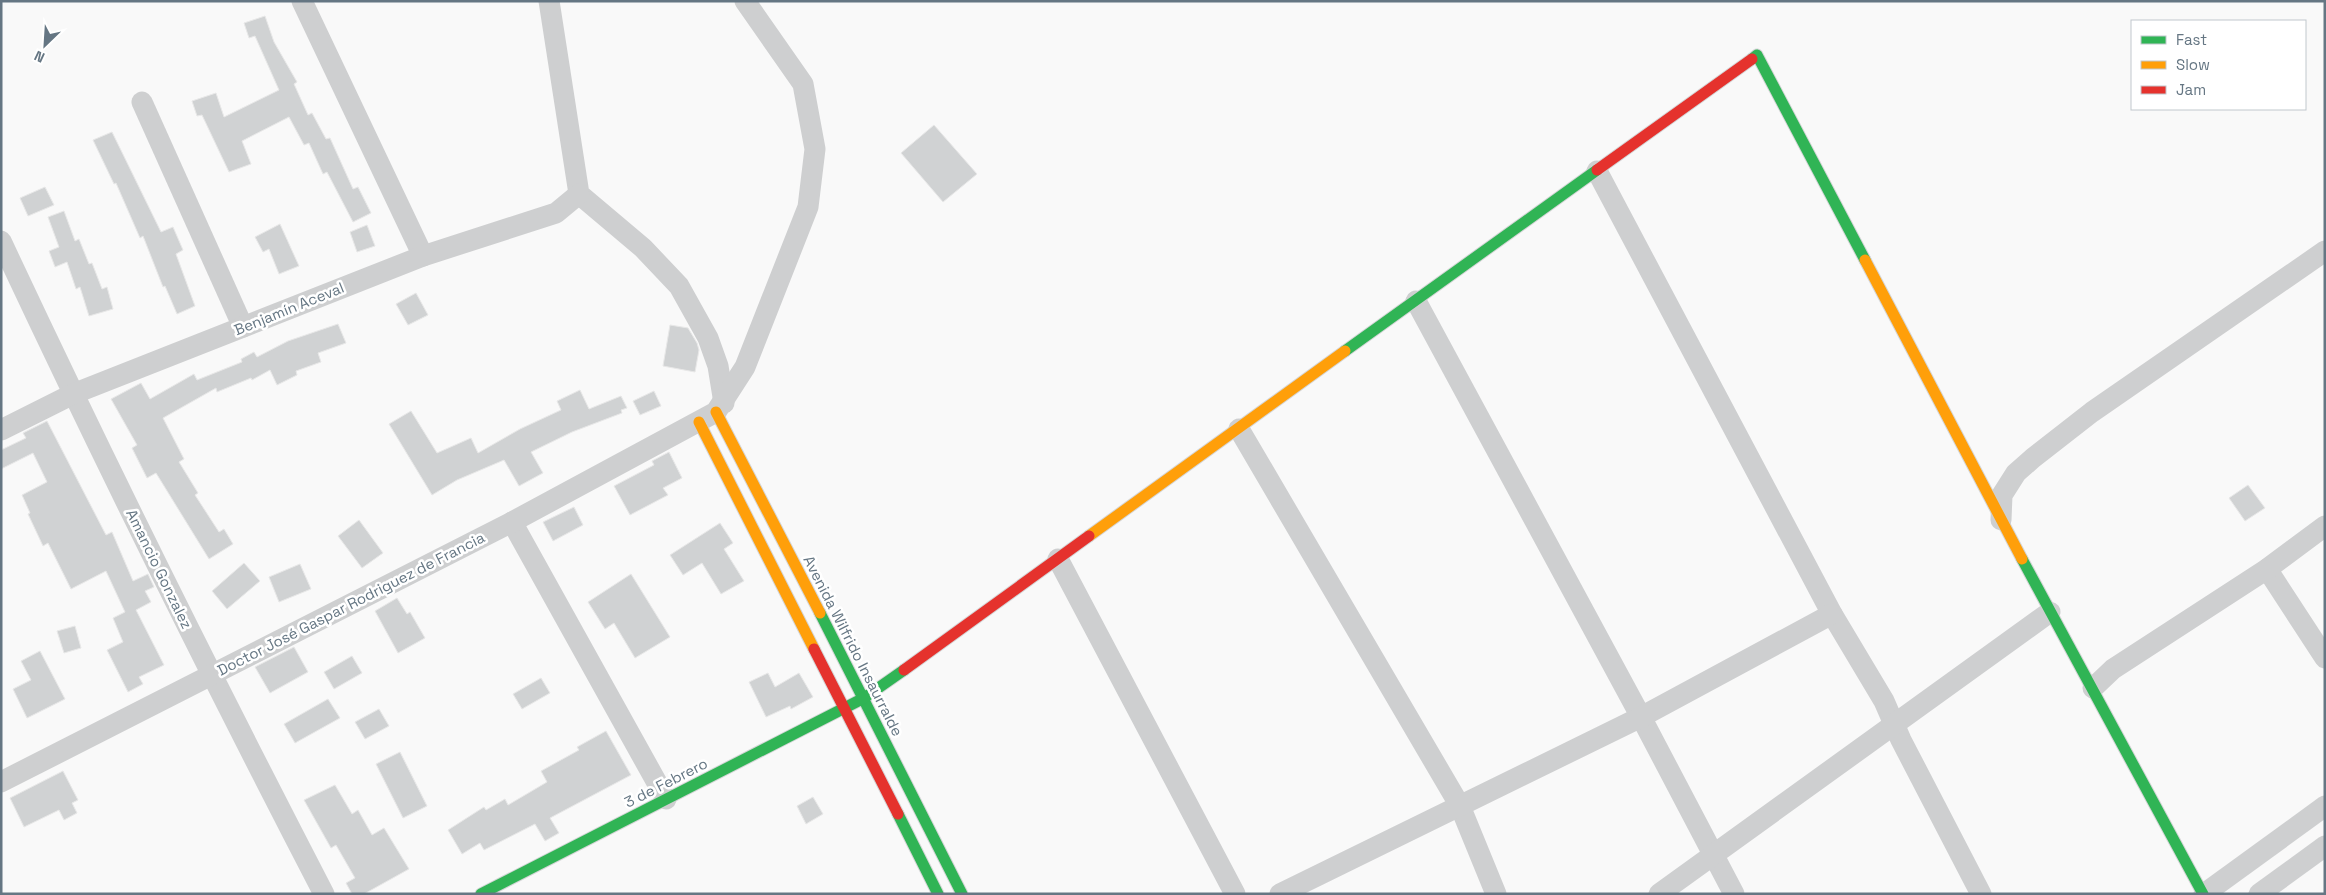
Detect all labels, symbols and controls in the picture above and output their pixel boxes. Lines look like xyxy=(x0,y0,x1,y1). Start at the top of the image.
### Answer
north arrow xyxy=(20,20,70,70)
legend xyxy=(2131,20,2306,110)
text: Fast xyxy=(2176,30,2207,49)
text: N xyxy=(31,47,48,67)
text: Slow xyxy=(2176,55,2210,74)
text: Jam xyxy=(2176,80,2206,99)
street label: Benjamín Aceval xyxy=(231,278,347,339)
street label: Amancio Gonzalez xyxy=(122,506,197,632)
street label: Doctor José Gaspar Rodriguez de Francia xyxy=(214,527,488,680)
street label: Avenida Wilfrido Insaurralde xyxy=(800,552,907,739)
street label: 3 de Febrero xyxy=(621,753,711,812)

